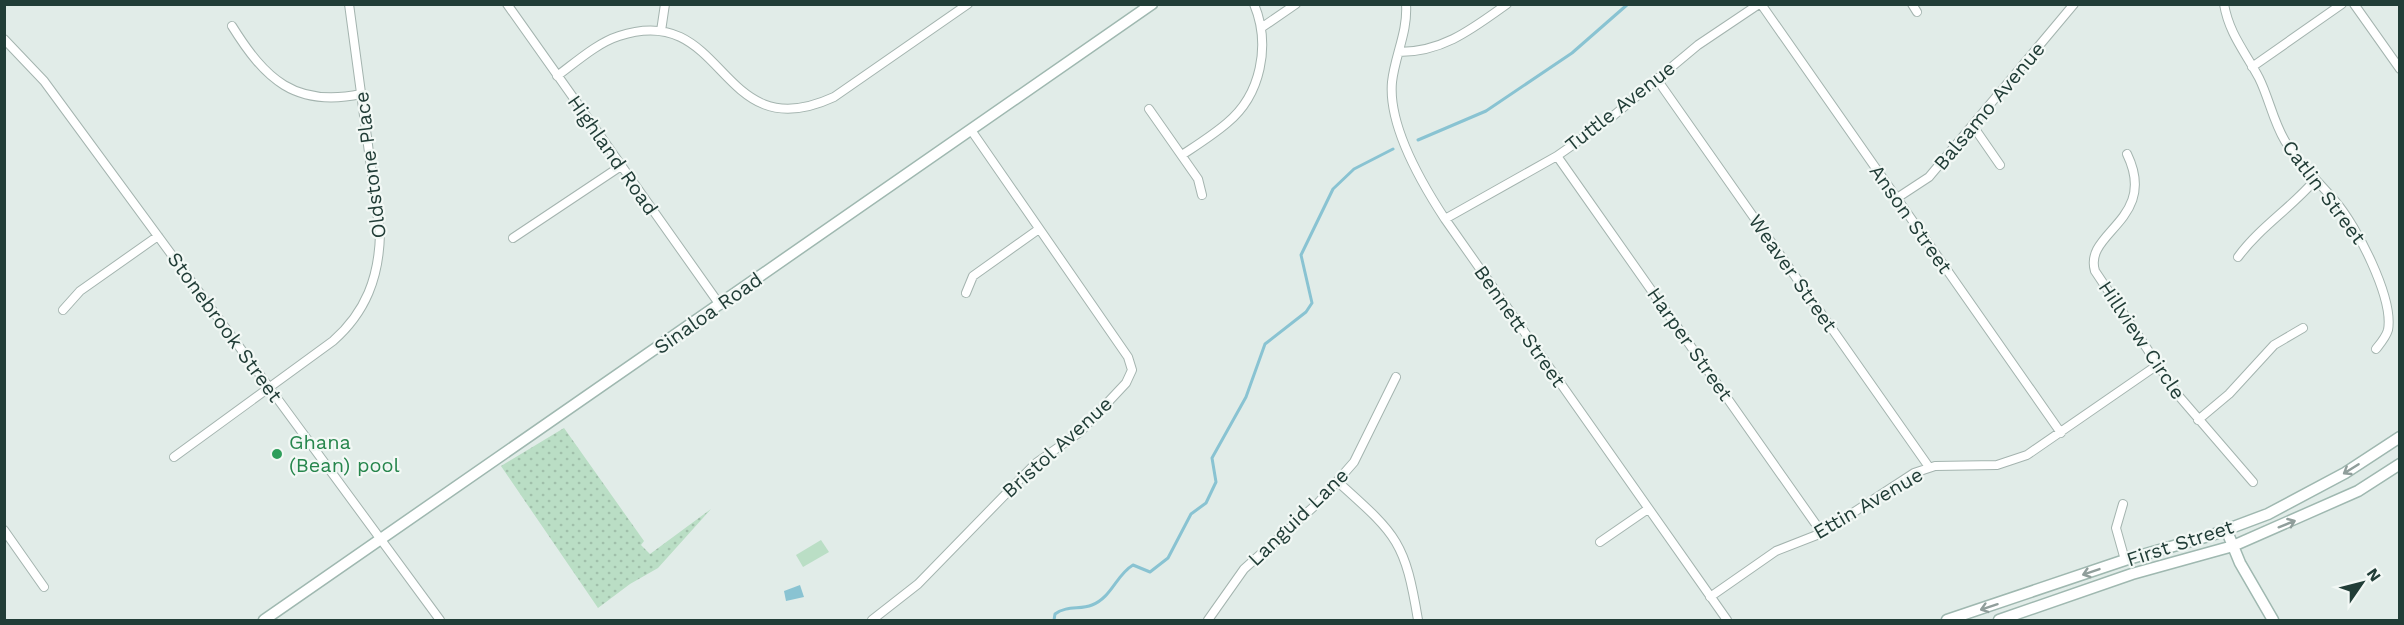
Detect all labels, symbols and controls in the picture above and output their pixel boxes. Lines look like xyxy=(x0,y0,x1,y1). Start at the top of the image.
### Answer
street label: Balsamo Avenue xyxy=(1928,37,2050,175)
street label: Tuttle Avenue xyxy=(1560,56,1680,156)
street label: Oldstone Place xyxy=(349,90,391,240)
street label: Highland Road xyxy=(563,90,663,220)
street label: Catlin Street xyxy=(2277,135,2371,249)
street label: Anson Street xyxy=(1865,160,1958,279)
street label: Weaver Street xyxy=(1744,210,1843,337)
street label: Stonebrook Street xyxy=(163,247,288,407)
street label: Bennett Street xyxy=(1469,261,1571,392)
street label: Sinaloa Road xyxy=(649,267,767,359)
street label: Hillview Circle xyxy=(2094,276,2190,404)
street label: Harper Street xyxy=(1642,283,1738,406)
street label: Bristol Avenue xyxy=(997,391,1117,503)
place label: Ghana (Bean) pool xyxy=(289,430,400,477)
marker: Ghana (Bean) pool xyxy=(270,447,284,461)
street label: Ettin Avenue xyxy=(1809,462,1927,544)
street label: Languid Lane xyxy=(1243,463,1353,571)
one-way arrow xyxy=(2343,464,2360,476)
street label: First Street xyxy=(2123,514,2237,572)
one-way arrow xyxy=(2277,518,2295,529)
north arrow xyxy=(2332,553,2392,613)
text: N xyxy=(2363,564,2385,585)
one-way arrow xyxy=(2082,568,2101,579)
one-way arrow xyxy=(1980,602,1999,613)

